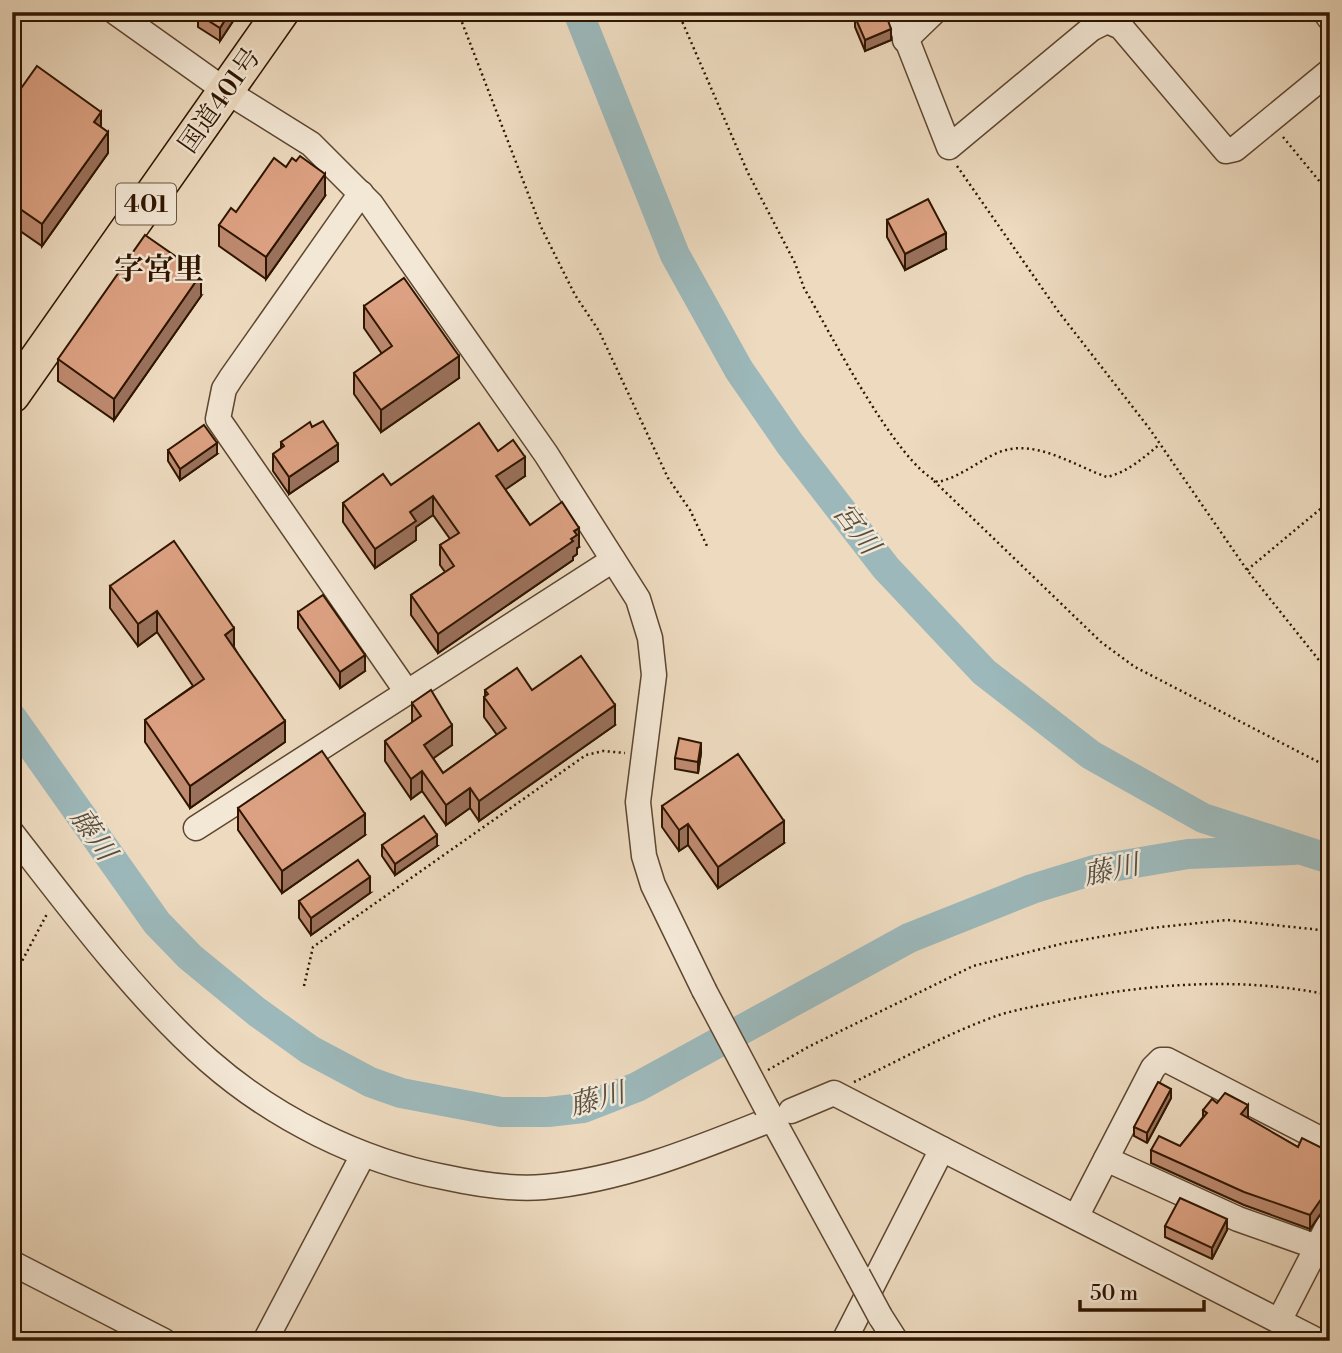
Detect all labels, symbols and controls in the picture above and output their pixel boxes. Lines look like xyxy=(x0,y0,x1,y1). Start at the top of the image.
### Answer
street label: 国道401号 xyxy=(172,42,268,159)
road number: 401 xyxy=(116,184,176,224)
district label: 字宮里 xyxy=(114,251,204,289)
water label: 宮川 xyxy=(825,496,888,564)
water label: 藤川 xyxy=(62,802,125,870)
water label: 藤川 xyxy=(1080,847,1145,893)
water label: 藤川 xyxy=(566,1075,632,1124)
scale bar xyxy=(1080,1269,1204,1313)
text: 50 m xyxy=(1090,1281,1138,1307)

